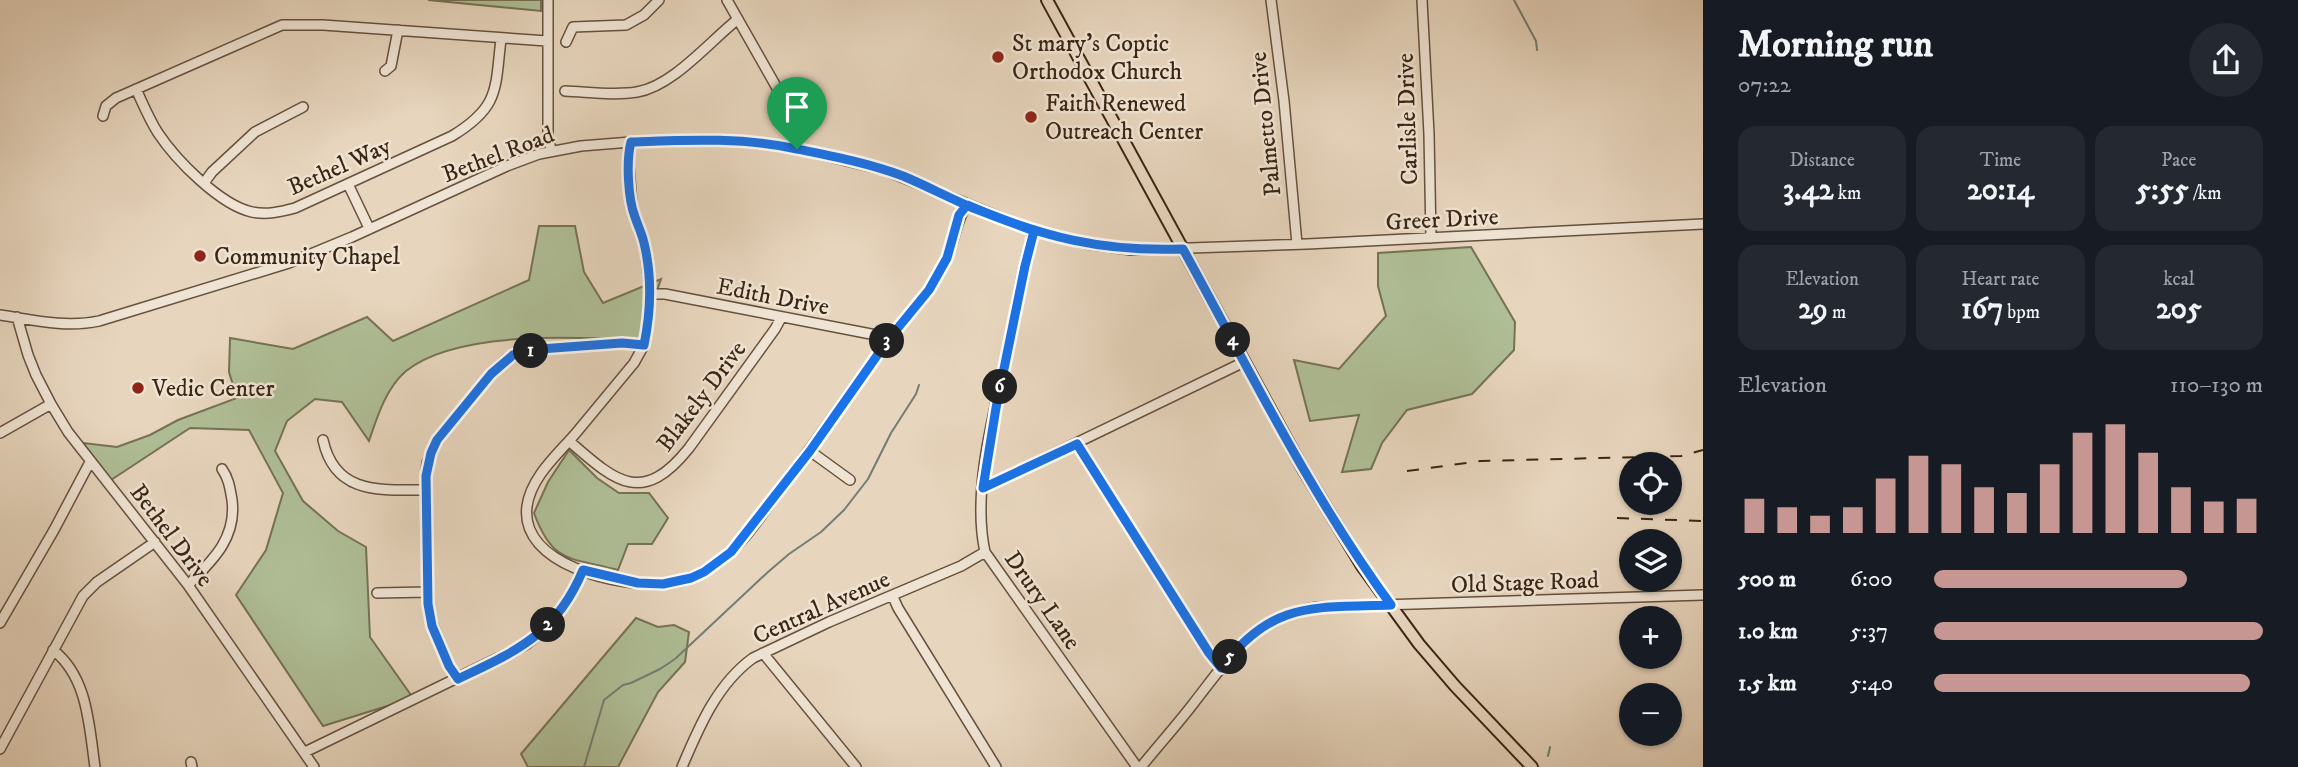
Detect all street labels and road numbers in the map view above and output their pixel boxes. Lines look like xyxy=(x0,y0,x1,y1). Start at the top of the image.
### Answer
street label: Palmetto Drive xyxy=(1243,50,1288,197)
street label: Carlisle Drive xyxy=(1391,52,1425,185)
street label: Bethel Road xyxy=(438,120,559,190)
street label: Bethel Way xyxy=(283,131,396,203)
street label: Greer Drive xyxy=(1385,202,1499,238)
street label: Edith Drive xyxy=(714,271,832,323)
street label: Blakely Drive xyxy=(650,335,753,458)
street label: Bethel Drive xyxy=(123,478,220,593)
street label: Drury Lane xyxy=(997,545,1087,656)
street label: Central Avenue xyxy=(748,564,895,651)
street label: Old Stage Road xyxy=(1451,565,1600,601)

